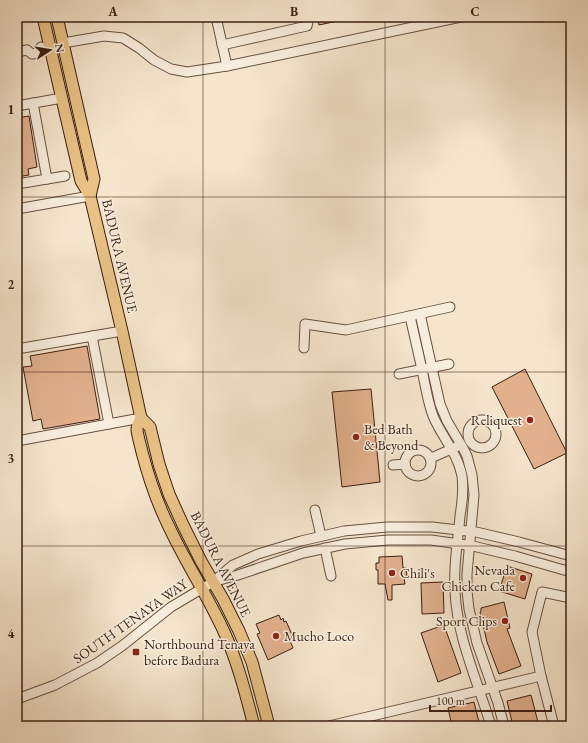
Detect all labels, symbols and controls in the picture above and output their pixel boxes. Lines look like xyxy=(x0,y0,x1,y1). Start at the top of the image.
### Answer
text: A xyxy=(107,3,118,20)
text: B xyxy=(290,3,298,20)
text: C xyxy=(470,3,480,20)
north arrow xyxy=(30,30,70,70)
text: N xyxy=(52,42,68,54)
text: 1 xyxy=(8,101,15,118)
street label: BADURA AVENUE xyxy=(98,197,142,315)
text: 2 xyxy=(8,276,15,293)
place label: Reliquest xyxy=(471,411,523,429)
marker: Reliquest xyxy=(525,415,535,425)
place label: Bed Bath & Beyond xyxy=(364,420,419,454)
marker: Bed Bath & Beyond xyxy=(351,432,361,442)
text: 3 xyxy=(8,450,15,467)
street label: BADURA AVENUE xyxy=(187,508,255,620)
place label: Nevada Chicken Cafe xyxy=(441,561,516,595)
place label: Chili's xyxy=(400,564,435,582)
marker: Chili's xyxy=(387,568,397,578)
marker: Nevada Chicken Cafe xyxy=(518,573,528,583)
street label: SOUTH TENAYA WAY xyxy=(69,574,191,667)
place label: Sport Clips xyxy=(436,612,497,630)
marker: Sport Clips xyxy=(500,616,510,626)
text: 4 xyxy=(8,625,15,642)
place label: Mucho Loco xyxy=(284,627,354,645)
marker: Mucho Loco xyxy=(271,631,281,641)
place label: Northbound Tenaya before Badura xyxy=(144,635,255,669)
marker: Northbound Tenaya before Badura xyxy=(131,647,141,657)
scale bar xyxy=(430,687,551,713)
text: 100 m xyxy=(436,693,466,709)

